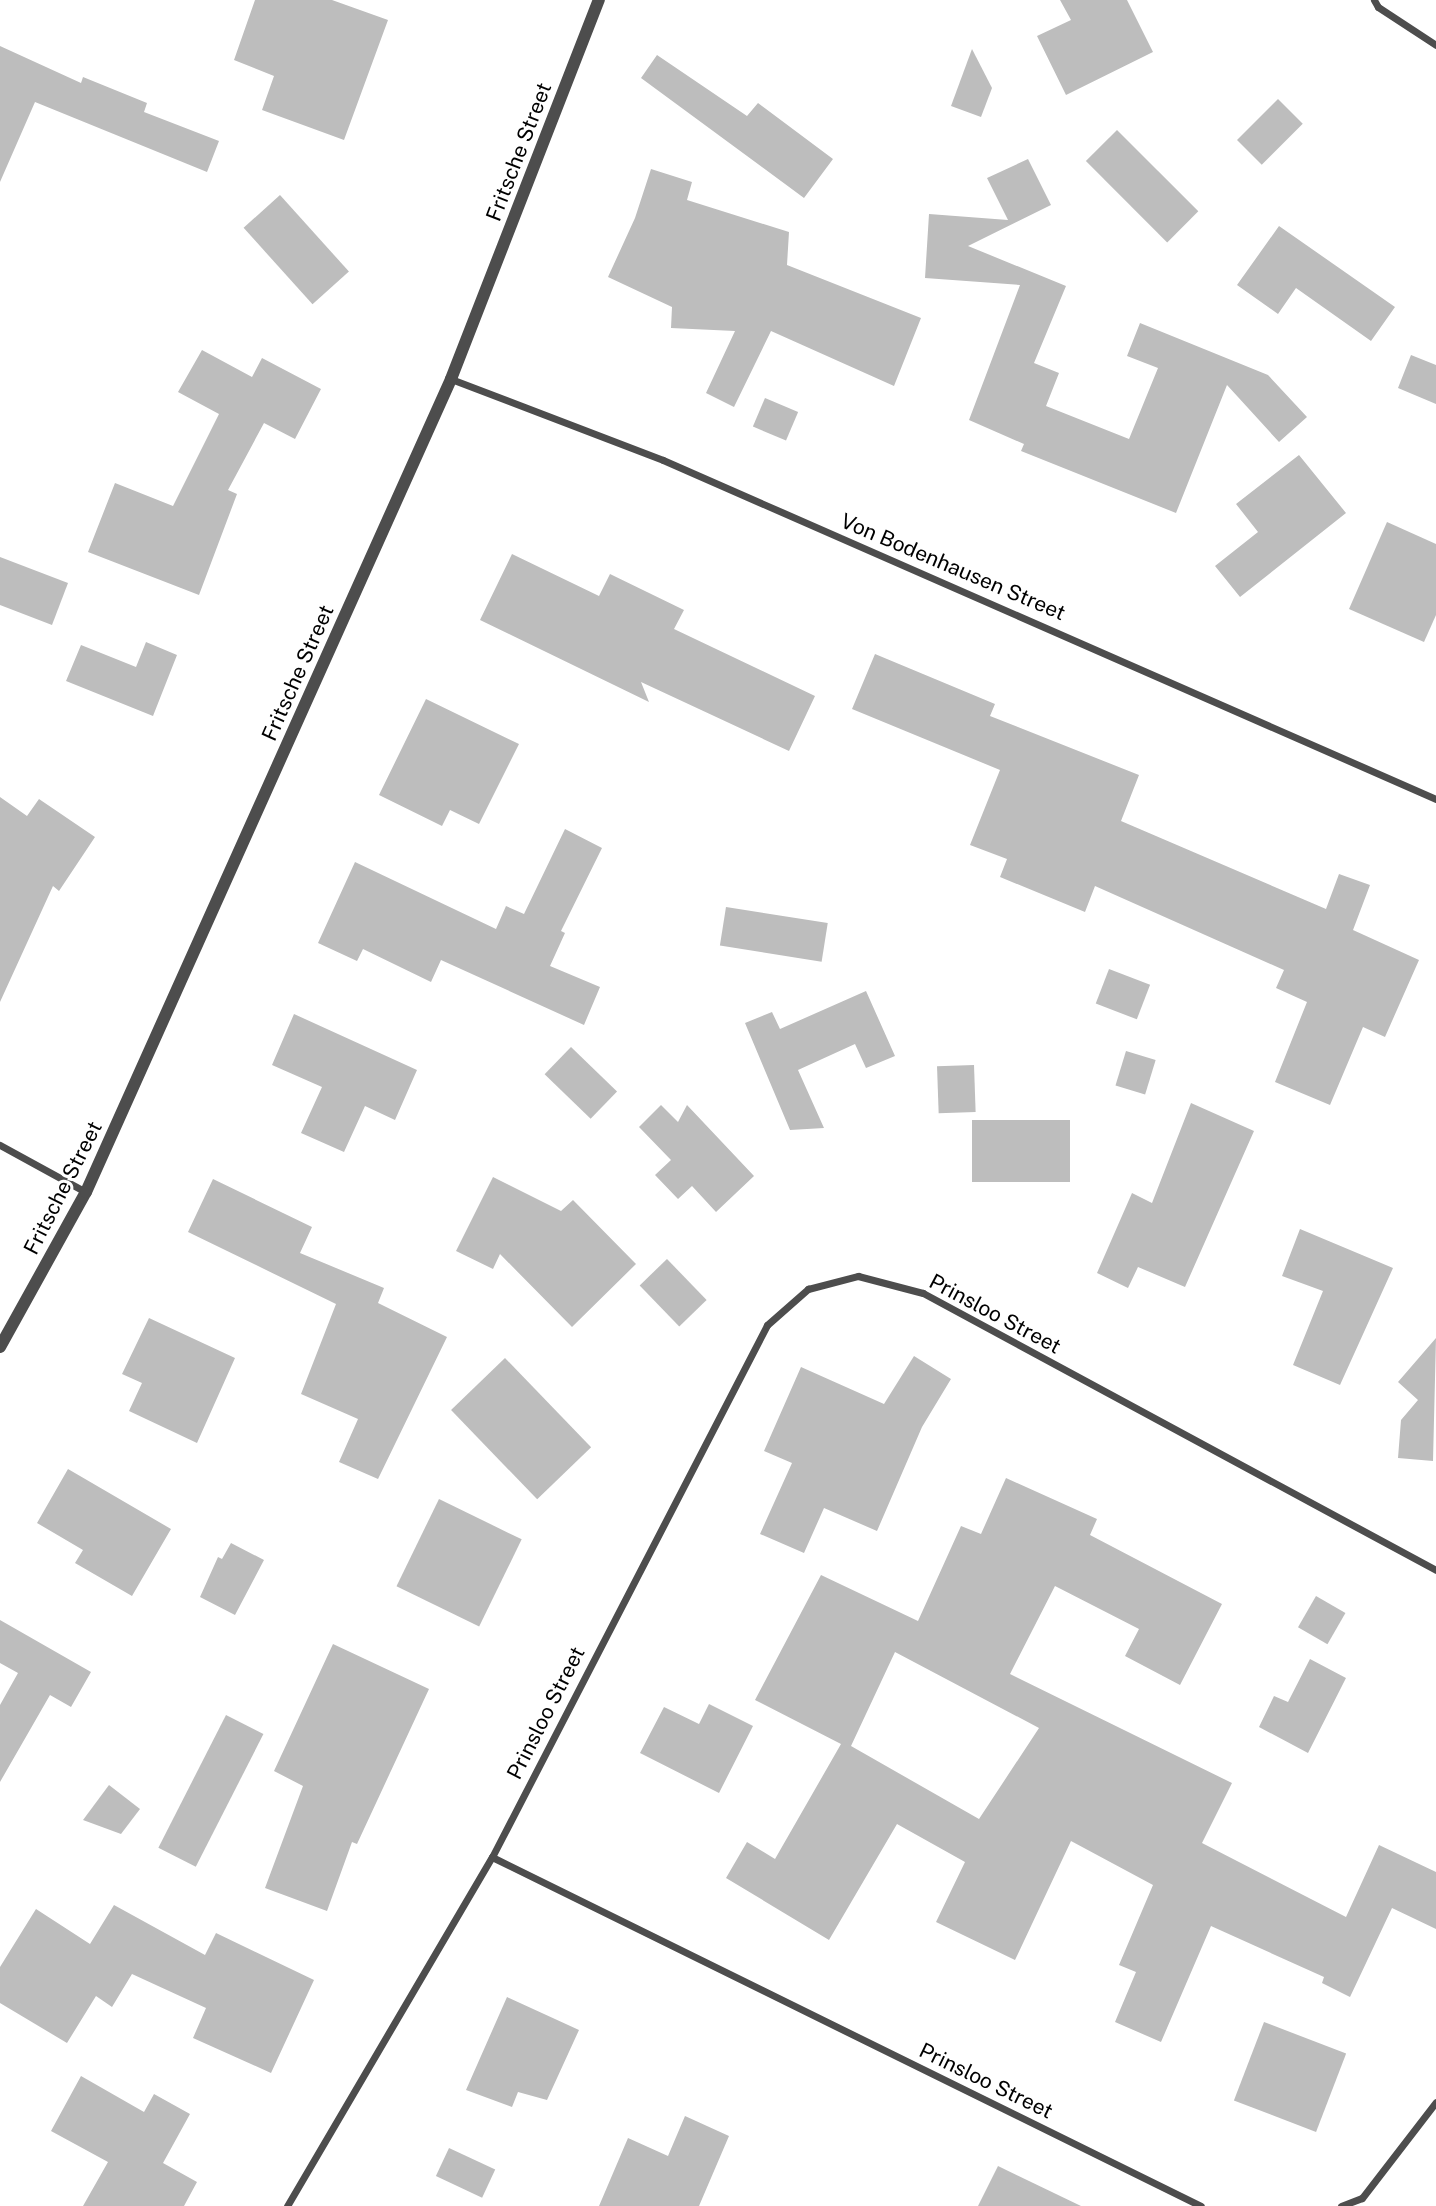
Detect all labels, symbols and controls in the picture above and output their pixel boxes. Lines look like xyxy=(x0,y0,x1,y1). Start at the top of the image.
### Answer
street label: Fritsche Street xyxy=(481,79,557,225)
street label: Von Bodenhausen Street xyxy=(837,508,1069,626)
street label: Fritsche Street xyxy=(257,601,339,745)
street label: Fritsche Street xyxy=(19,1117,107,1259)
street label: Prinsloo Street xyxy=(925,1269,1065,1359)
street label: Prinsloo Street xyxy=(502,1642,590,1784)
street label: Prinsloo Street xyxy=(915,2038,1057,2124)

